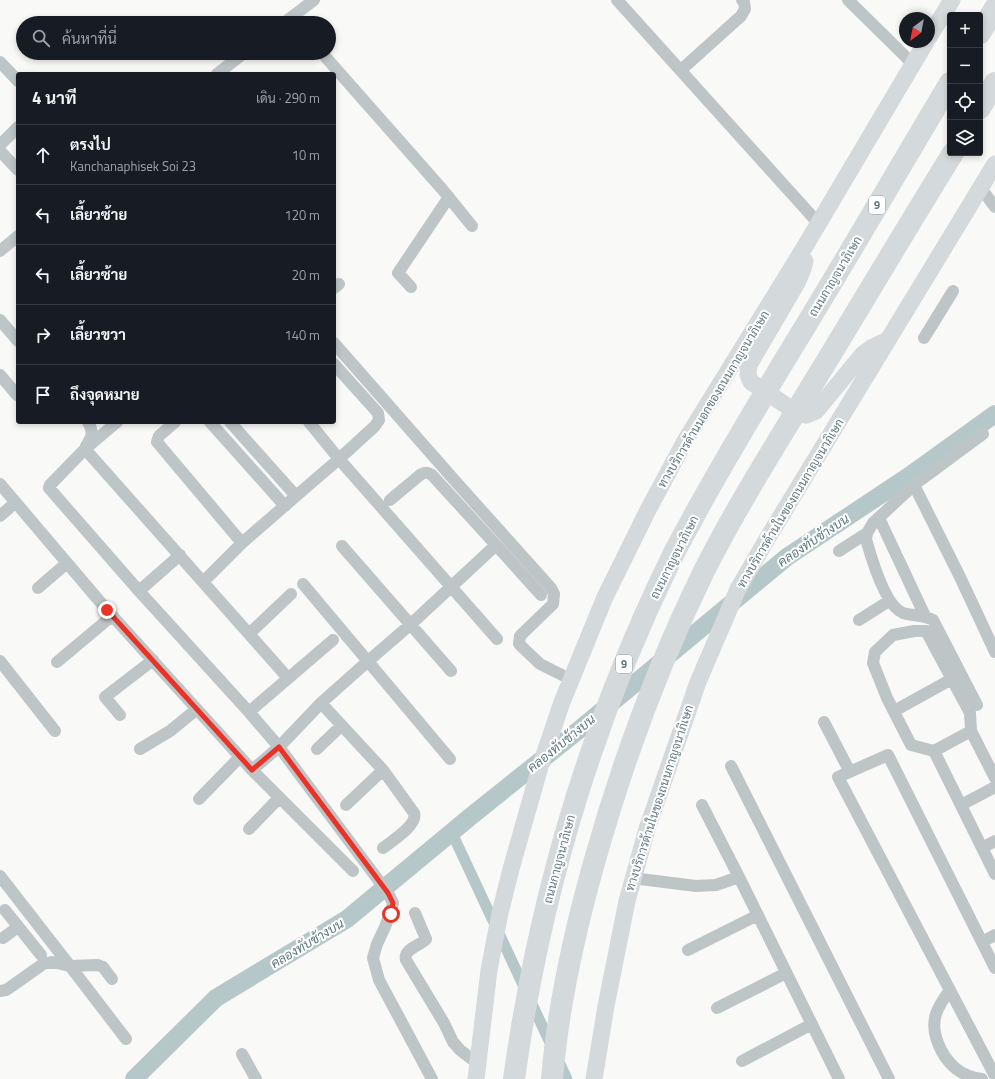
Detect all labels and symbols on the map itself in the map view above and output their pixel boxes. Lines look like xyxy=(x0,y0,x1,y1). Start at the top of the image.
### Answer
north arrow xyxy=(899,12,935,48)
road number: 9 xyxy=(869,196,885,214)
street label: ถนนกาญจนาภิเษก xyxy=(803,232,867,320)
street label: ทางบริการด้านนอกของถนนกาญจนาภิเษก xyxy=(652,306,774,491)
street label: ทางบริการด้านในของถนนกาญจนาภิเษก xyxy=(732,415,848,591)
water label: คลองทับช้างบน xyxy=(773,508,853,571)
street label: ถนนกาญจนาภิเษก xyxy=(645,512,703,602)
route end xyxy=(98,601,116,619)
road number: 9 xyxy=(616,655,632,673)
street label: ทางบริการด้านในของถนนกาญจนาภิเษก xyxy=(620,702,698,894)
water label: คลองทับช้างบน xyxy=(523,709,600,777)
street label: ถนนกาญจนาภิเษก xyxy=(538,812,580,906)
route start xyxy=(382,905,400,923)
water label: คลองทับช้างบน xyxy=(266,913,348,973)

